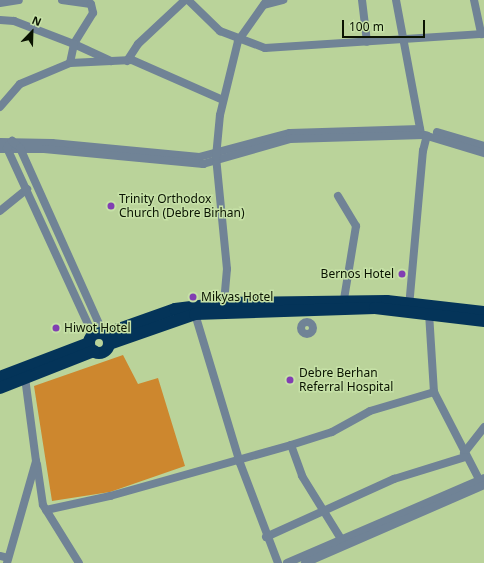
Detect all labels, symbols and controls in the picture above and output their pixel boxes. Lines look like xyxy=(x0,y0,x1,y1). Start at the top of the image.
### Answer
north arrow xyxy=(12,12,52,52)
text: N xyxy=(30,12,44,29)
scale bar xyxy=(344,12,427,38)
text: 100 m xyxy=(349,18,384,35)
place label: Trinity Orthodox Church (Debre Birhan) xyxy=(119,192,245,220)
marker: Trinity Orthodox Church (Debre Birhan) xyxy=(106,201,116,211)
place label: Bernos Hotel xyxy=(321,267,394,281)
marker: Bernos Hotel xyxy=(397,269,407,279)
place label: Mikyas Hotel xyxy=(201,290,273,304)
marker: Mikyas Hotel xyxy=(188,292,198,302)
place label: Hiwot Hotel xyxy=(64,321,130,335)
marker: Hiwot Hotel xyxy=(51,323,61,333)
place label: Debre Berhan Referral Hospital xyxy=(299,366,393,394)
marker: Debre Berhan Referral Hospital xyxy=(284,374,296,386)

